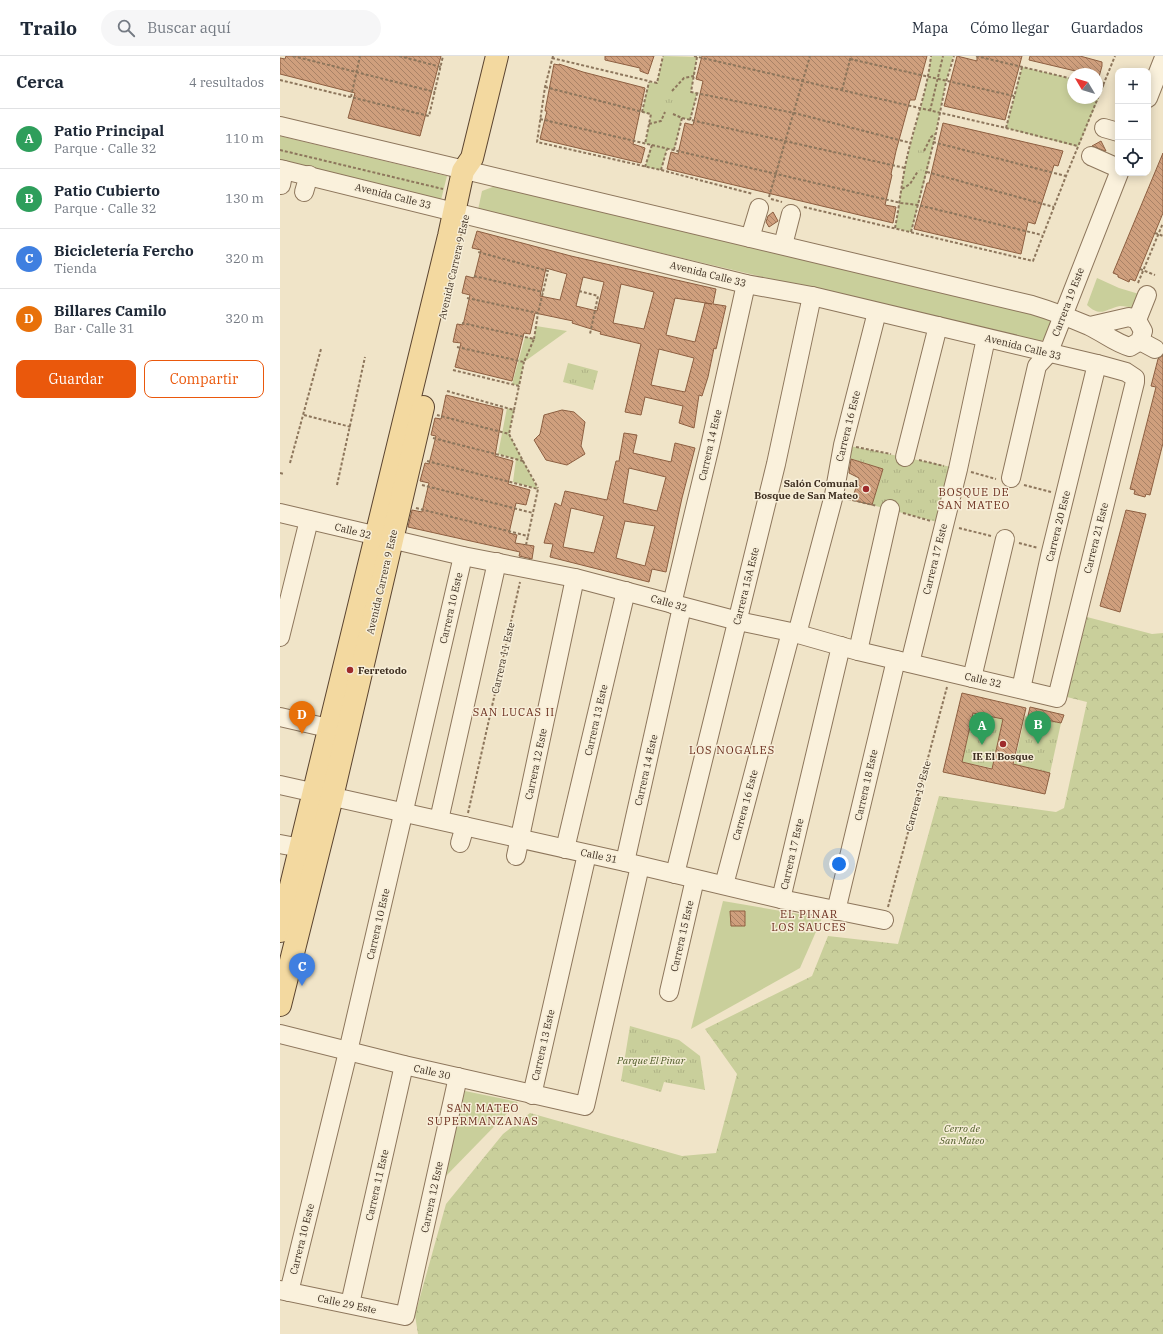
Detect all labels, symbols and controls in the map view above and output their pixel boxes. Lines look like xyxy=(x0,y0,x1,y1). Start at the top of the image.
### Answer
search box xyxy=(101,10,381,46)
text: Trailo xyxy=(20,16,77,40)
icon: search xyxy=(115,17,137,39)
text: Buscar aquí xyxy=(147,18,231,37)
text: Mapa xyxy=(912,19,948,37)
text: Cómo llegar xyxy=(970,19,1049,37)
text: Guardados xyxy=(1071,19,1143,37)
north arrow xyxy=(1067,68,1103,104)
map controls xyxy=(1115,68,1151,176)
button: + xyxy=(1115,68,1151,104)
text: Cerca xyxy=(16,71,64,93)
text: 4 resultados xyxy=(189,74,264,91)
button: − xyxy=(1115,104,1151,140)
text: Patio Principal xyxy=(54,121,164,140)
text: A xyxy=(24,130,34,147)
text: 110 m xyxy=(225,130,264,147)
text: Parque · Calle 32 xyxy=(54,140,157,157)
button: locate xyxy=(1115,140,1151,176)
street label: Avenida Calle 33 xyxy=(354,180,432,212)
text: Patio Cubierto xyxy=(54,181,160,200)
text: B xyxy=(24,190,34,207)
text: 130 m xyxy=(225,190,264,207)
text: Parque · Calle 32 xyxy=(54,200,157,217)
street label: Avenida Carrera 9 Este xyxy=(436,213,472,321)
text: Bicicletería Fercho xyxy=(54,241,194,260)
text: C xyxy=(25,250,33,267)
text: 320 m xyxy=(225,250,264,267)
street label: Avenida Calle 33 xyxy=(669,258,747,290)
text: Tienda xyxy=(54,260,97,277)
street label: Carrera 19 Este xyxy=(1049,266,1087,338)
text: Billares Camilo xyxy=(54,301,167,320)
text: D xyxy=(24,310,34,327)
text: 320 m xyxy=(225,310,264,327)
text: Bar · Calle 31 xyxy=(54,320,135,337)
street label: Avenida Calle 33 xyxy=(984,331,1062,363)
button: Guardar xyxy=(16,360,136,398)
button: Compartir xyxy=(144,360,264,398)
street label: Carrera 16 Este xyxy=(833,389,863,463)
street label: Carrera 14 Este xyxy=(695,408,725,482)
place label: Salón Comunal Bosque de San Mateo xyxy=(754,477,858,502)
marker: Salón Comunal Bosque de San Mateo xyxy=(861,484,871,494)
district label: BOSQUE DE SAN MATEO xyxy=(938,485,1010,512)
street label: Carrera 20 Este xyxy=(1043,489,1073,563)
street label: Carrera 21 Este xyxy=(1081,501,1111,575)
street label: Calle 32 xyxy=(333,520,373,542)
street label: Carrera 17 Este xyxy=(920,522,950,596)
street label: Avenida Carrera 9 Este xyxy=(364,528,400,636)
street label: Carrera 15A Este xyxy=(730,546,762,626)
street label: Carrera 10 Este xyxy=(436,571,466,645)
street label: Calle 32 xyxy=(649,592,689,614)
street label: Carrera 11 Este xyxy=(488,621,518,695)
place label: Ferretodo xyxy=(358,664,407,677)
marker: Ferretodo xyxy=(345,665,355,675)
street label: Calle 32 xyxy=(963,669,1003,691)
street label: Carrera 13 Este xyxy=(581,683,611,757)
pin: D xyxy=(289,701,315,734)
district label: SAN LUCAS II xyxy=(473,705,555,719)
pin: B xyxy=(1025,711,1051,744)
pin: A xyxy=(969,712,995,745)
street label: Carrera 12 Este xyxy=(522,727,550,801)
street label: Carrera 14 Este xyxy=(631,733,661,807)
marker: IE El Bosque xyxy=(998,739,1008,749)
district label: LOS NOGALES xyxy=(689,743,775,757)
street label: Carrera 18 Este xyxy=(851,748,881,822)
place label: IE El Bosque xyxy=(972,750,1034,763)
street label: Carrera 19 Este xyxy=(902,759,934,833)
street label: Carrera 16 Este xyxy=(729,768,761,842)
street label: Carrera 17 Este xyxy=(777,817,807,891)
street label: Calle 31 xyxy=(579,846,619,866)
your location xyxy=(829,854,849,874)
street label: Carrera 10 Este xyxy=(363,887,393,961)
street label: Carrera 15 Este xyxy=(667,899,697,973)
district label: EL PINAR LOS SAUCES xyxy=(771,907,847,934)
pin: C xyxy=(289,953,315,986)
street label: Carrera 13 Este xyxy=(528,1008,558,1082)
park label: Parque El Pinar xyxy=(616,1054,686,1067)
street label: Calle 30 xyxy=(412,1061,452,1083)
district label: SAN MATEO SUPERMANZANAS xyxy=(427,1101,539,1128)
park label: Cerro de San Mateo xyxy=(939,1122,985,1147)
street label: Carrera 11 Este xyxy=(362,1148,392,1222)
street label: Carrera 12 Este xyxy=(418,1160,446,1234)
street label: Carrera 10 Este xyxy=(287,1202,317,1276)
street label: Calle 29 Este xyxy=(316,1291,378,1317)

